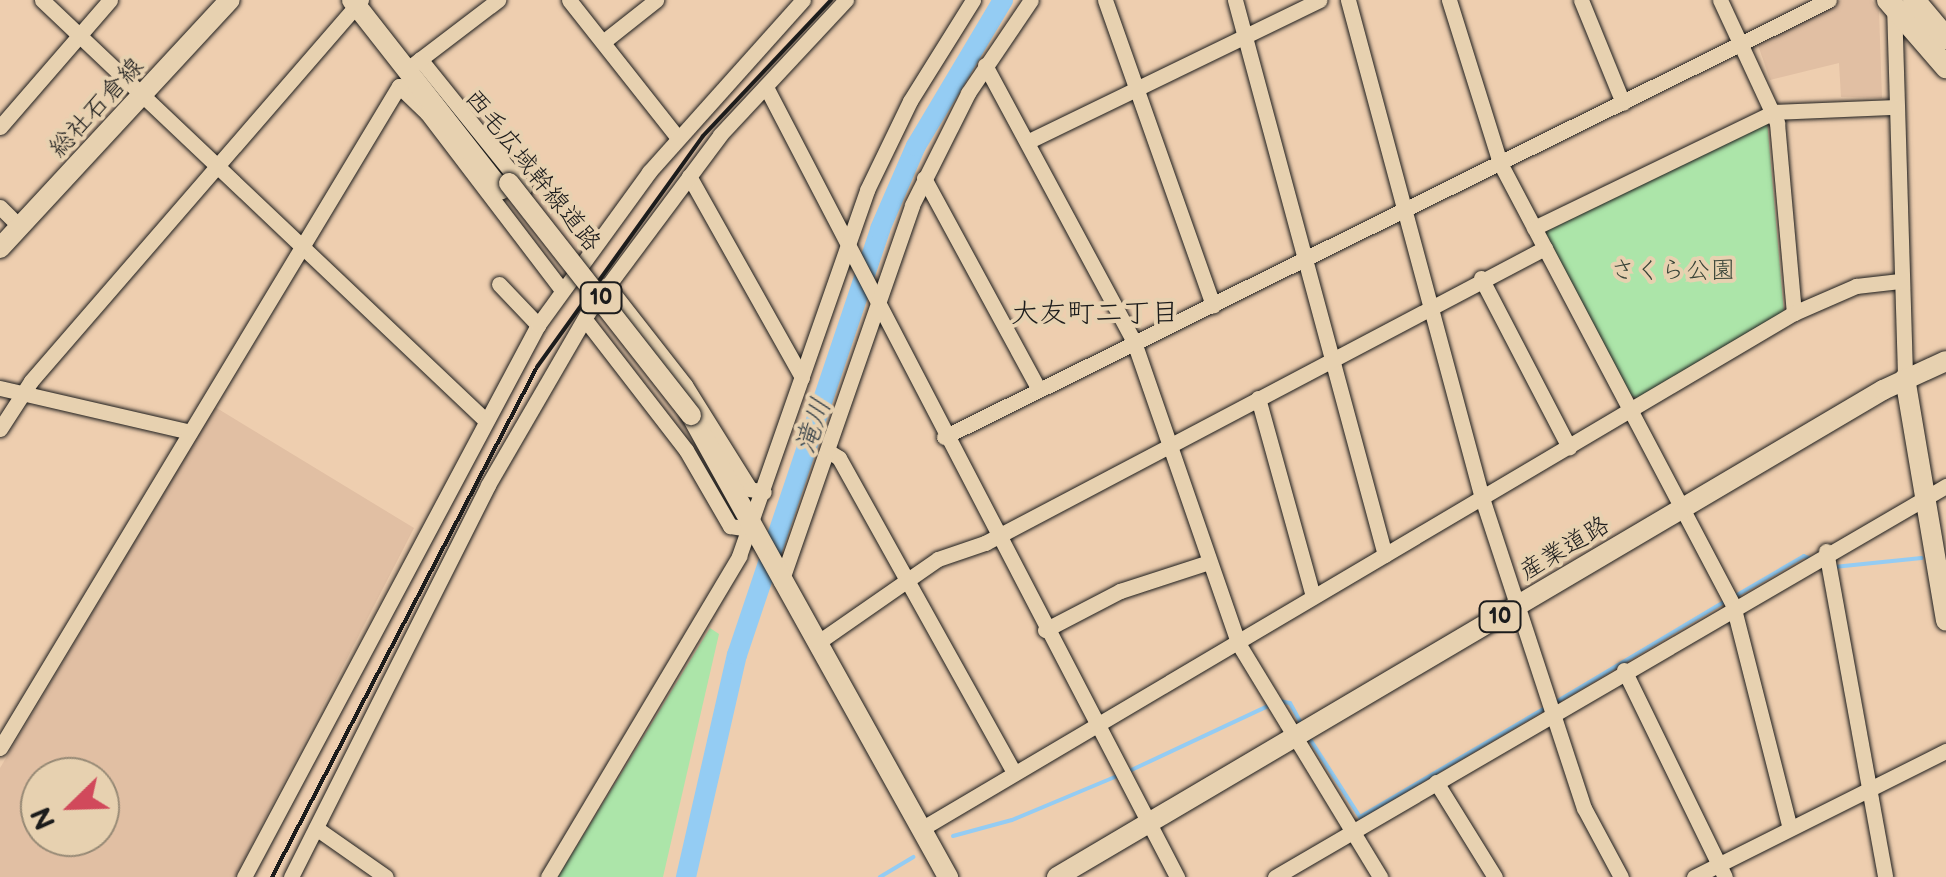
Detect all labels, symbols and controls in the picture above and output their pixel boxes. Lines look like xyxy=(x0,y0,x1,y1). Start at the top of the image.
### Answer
street label: 総社石倉線 xyxy=(43,52,151,164)
street label: 西毛広域幹線道路 xyxy=(457,84,607,258)
park label: さくら公園 xyxy=(1611,256,1735,286)
road number: 10 xyxy=(578,281,624,315)
district label: 大友町二丁目 xyxy=(1011,297,1179,331)
water label: 滝川 xyxy=(789,394,839,458)
street label: 産業道路 xyxy=(1514,510,1616,588)
road number: 10 xyxy=(1478,600,1522,634)
north arrow xyxy=(20,757,120,857)
text: N xyxy=(24,802,63,834)

